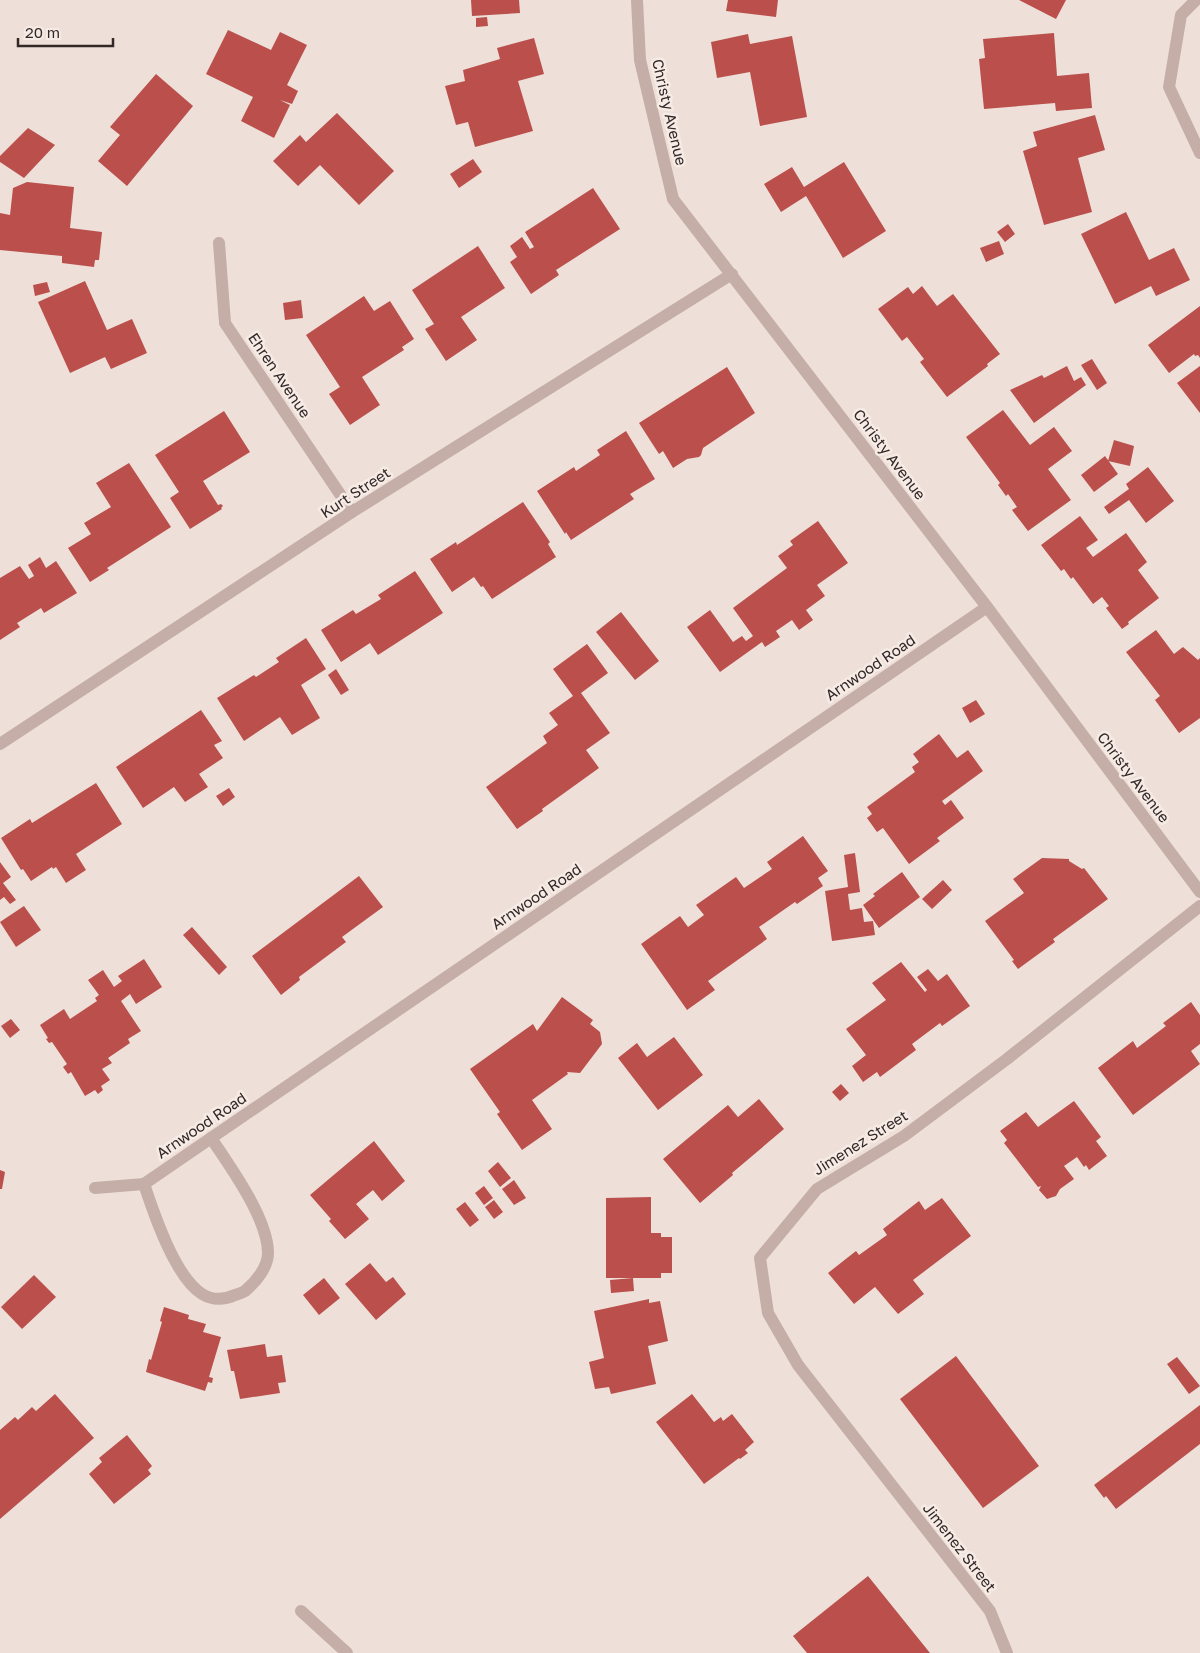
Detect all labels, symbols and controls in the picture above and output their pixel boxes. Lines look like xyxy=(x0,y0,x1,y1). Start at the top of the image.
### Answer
scale bar xyxy=(18,15,112,47)
text: 20 m xyxy=(25,23,60,41)
street label: Christy Avenue xyxy=(649,57,691,167)
street label: Ehren Avenue xyxy=(245,329,315,421)
street label: Christy Avenue xyxy=(850,405,930,503)
street label: Kurt Street xyxy=(317,463,393,521)
street label: Arnwood Road xyxy=(822,630,918,704)
street label: Christy Avenue xyxy=(1094,728,1174,826)
street label: Arnwood Road xyxy=(488,859,584,933)
street label: Arnwood Road xyxy=(153,1088,249,1162)
street label: Jimenez Street xyxy=(809,1106,911,1178)
street label: Jimenez Street xyxy=(920,1499,1000,1595)

